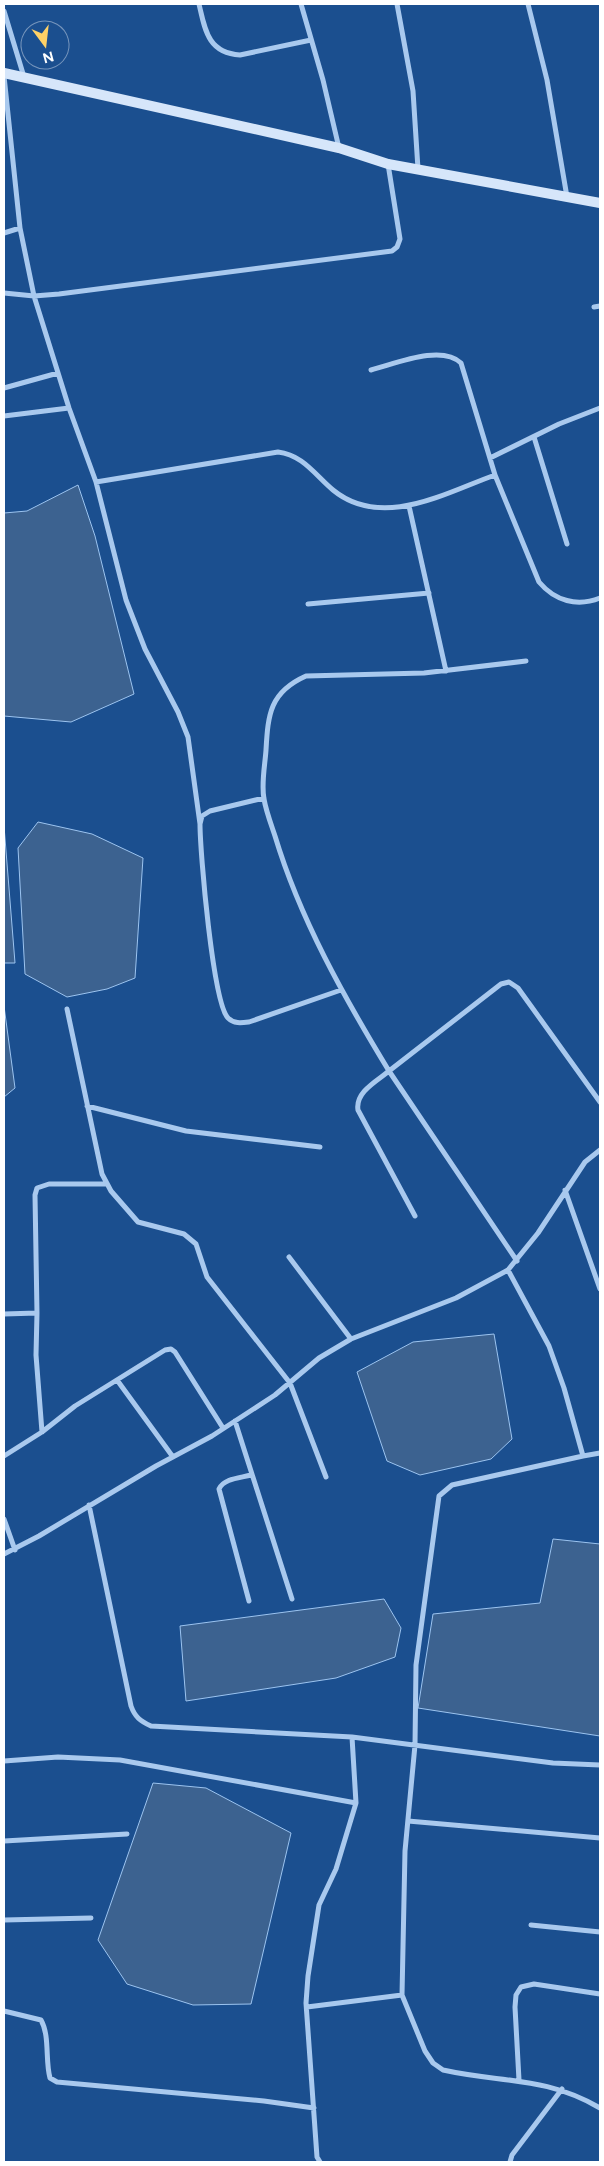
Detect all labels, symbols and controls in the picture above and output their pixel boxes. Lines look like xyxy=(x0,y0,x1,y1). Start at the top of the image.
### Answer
north arrow xyxy=(20,20,70,70)
text: N xyxy=(41,47,56,67)

